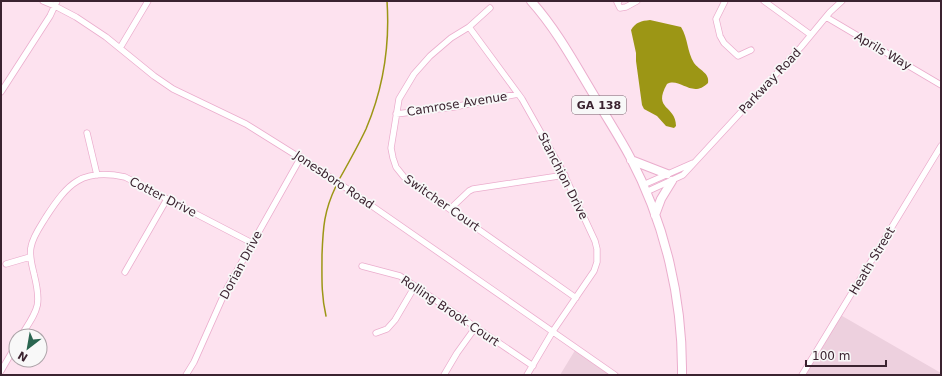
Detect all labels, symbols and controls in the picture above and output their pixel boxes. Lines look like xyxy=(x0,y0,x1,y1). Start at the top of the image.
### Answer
street label: Aprils Way xyxy=(852,29,914,73)
street label: Parkway Road xyxy=(736,45,804,117)
street label: Camrose Avenue xyxy=(406,89,508,119)
road number: GA 138 xyxy=(572,96,626,114)
street label: Stanchion Drive xyxy=(535,130,591,222)
street label: Jonesboro Road xyxy=(291,148,376,212)
street label: Switcher Court xyxy=(402,172,483,234)
street label: Cotter Drive xyxy=(127,174,199,220)
street label: Heath Street xyxy=(846,224,898,297)
street label: Dorian Drive xyxy=(217,228,265,302)
street label: Rolling Brook Court xyxy=(398,273,502,349)
north arrow xyxy=(8,328,48,368)
scale bar xyxy=(806,342,886,368)
text: N xyxy=(16,348,30,364)
text: 100 m xyxy=(812,349,850,363)

